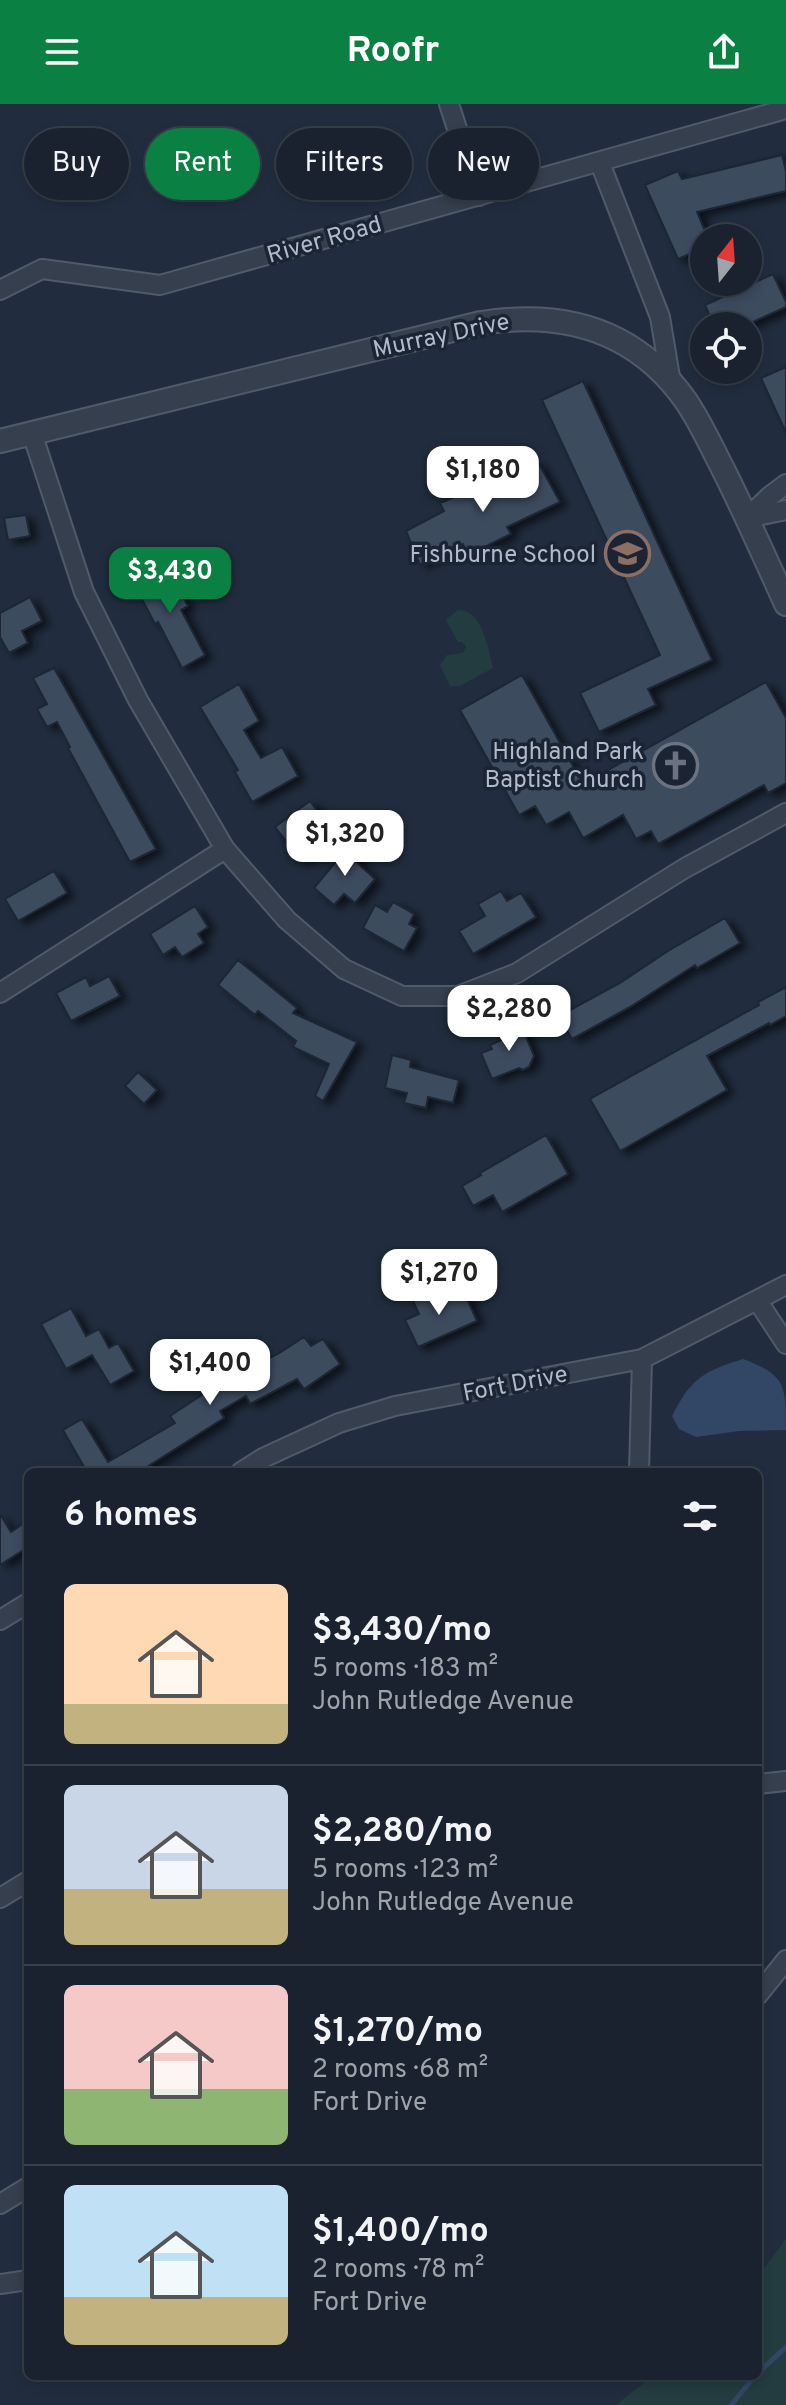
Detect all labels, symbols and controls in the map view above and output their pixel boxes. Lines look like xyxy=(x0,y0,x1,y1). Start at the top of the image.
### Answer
text: Roofr xyxy=(347,29,439,75)
icon: menu xyxy=(40,30,84,74)
icon: share xyxy=(702,30,746,74)
chip: Buy xyxy=(24,128,129,200)
chip: Rent xyxy=(145,128,260,200)
chip: Filters xyxy=(276,128,412,200)
chip: New xyxy=(428,128,539,200)
street label: River Road xyxy=(264,210,385,272)
north arrow xyxy=(690,224,762,296)
map controls xyxy=(690,224,762,384)
street label: Murray Drive xyxy=(370,308,512,366)
button: locate xyxy=(690,312,762,384)
pin: $1,180 xyxy=(418,446,548,514)
text: $1,180 xyxy=(445,455,521,488)
school or university icon: Fishburne School xyxy=(603,530,651,578)
place label: Fishburne School xyxy=(410,541,596,571)
pin: $3,430 xyxy=(105,547,235,615)
text: $3,430 xyxy=(127,556,213,589)
place label: Highland Park Baptist Church xyxy=(484,738,644,796)
church icon: Highland Park Baptist Church xyxy=(651,741,699,789)
pin: $1,320 xyxy=(280,810,410,878)
text: $1,320 xyxy=(305,819,385,852)
pin: $2,280 xyxy=(444,985,574,1053)
text: $2,280 xyxy=(465,994,553,1027)
pin: $1,270 xyxy=(374,1249,504,1317)
text: $1,270 xyxy=(399,1258,479,1291)
pin: $1,400 xyxy=(145,1339,275,1407)
text: $1,400 xyxy=(168,1348,252,1381)
street label: Fort Drive xyxy=(460,1360,570,1410)
icon: filters xyxy=(678,1494,722,1538)
text: 6 homes xyxy=(64,1495,198,1538)
text: $3,430/mo xyxy=(312,1610,492,1653)
icon: home xyxy=(128,1616,224,1712)
text: 5 rooms · 183 m² xyxy=(312,1653,498,1686)
text: John Rutledge Avenue xyxy=(312,1686,574,1719)
text: $2,280/mo xyxy=(312,1811,493,1854)
icon: home xyxy=(128,1817,224,1913)
text: 5 rooms · 123 m² xyxy=(312,1854,498,1887)
text: John Rutledge Avenue xyxy=(312,1887,574,1920)
text: $1,270/mo xyxy=(312,2011,483,2054)
icon: home xyxy=(128,2017,224,2113)
text: 2 rooms · 68 m² xyxy=(312,2054,488,2087)
text: Fort Drive xyxy=(312,2087,427,2120)
text: $1,400/mo xyxy=(312,2211,489,2254)
icon: home xyxy=(128,2217,224,2313)
text: 2 rooms · 78 m² xyxy=(312,2254,484,2287)
text: Fort Drive xyxy=(312,2287,427,2320)

